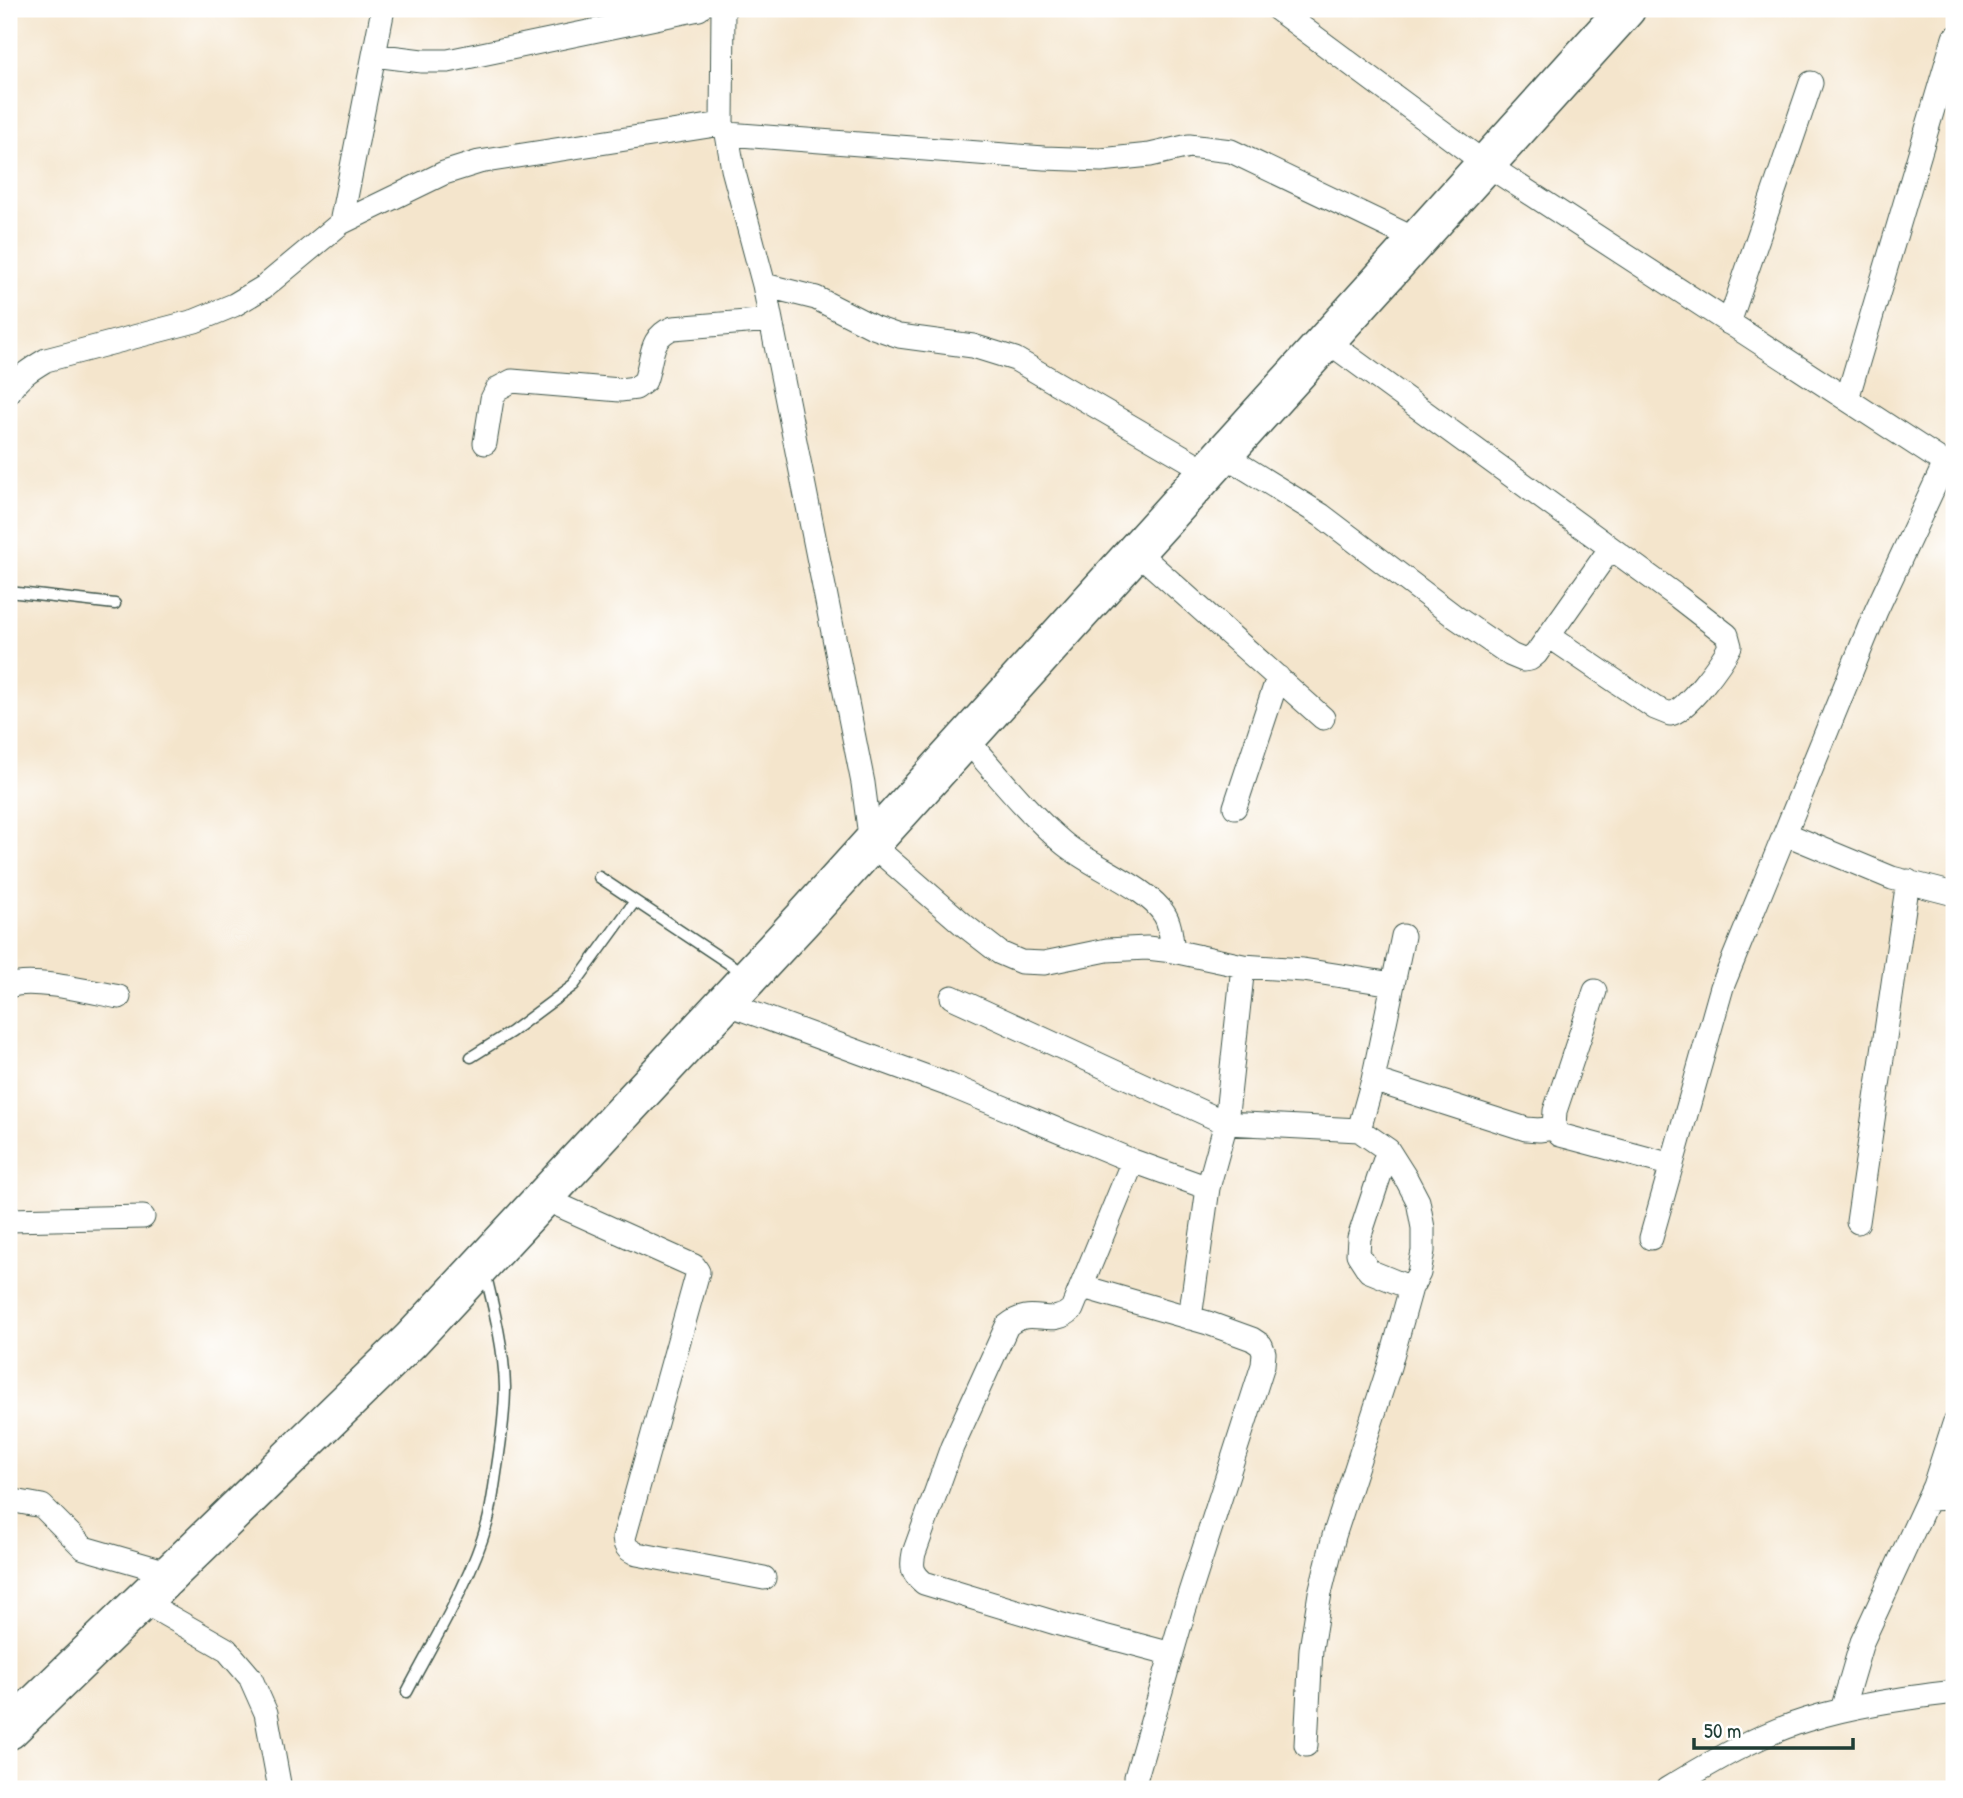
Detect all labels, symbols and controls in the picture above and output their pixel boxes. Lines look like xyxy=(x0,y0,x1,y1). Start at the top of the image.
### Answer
scale bar xyxy=(1694,1707,1853,1751)
text: 50 m xyxy=(1704,1716,1741,1745)

